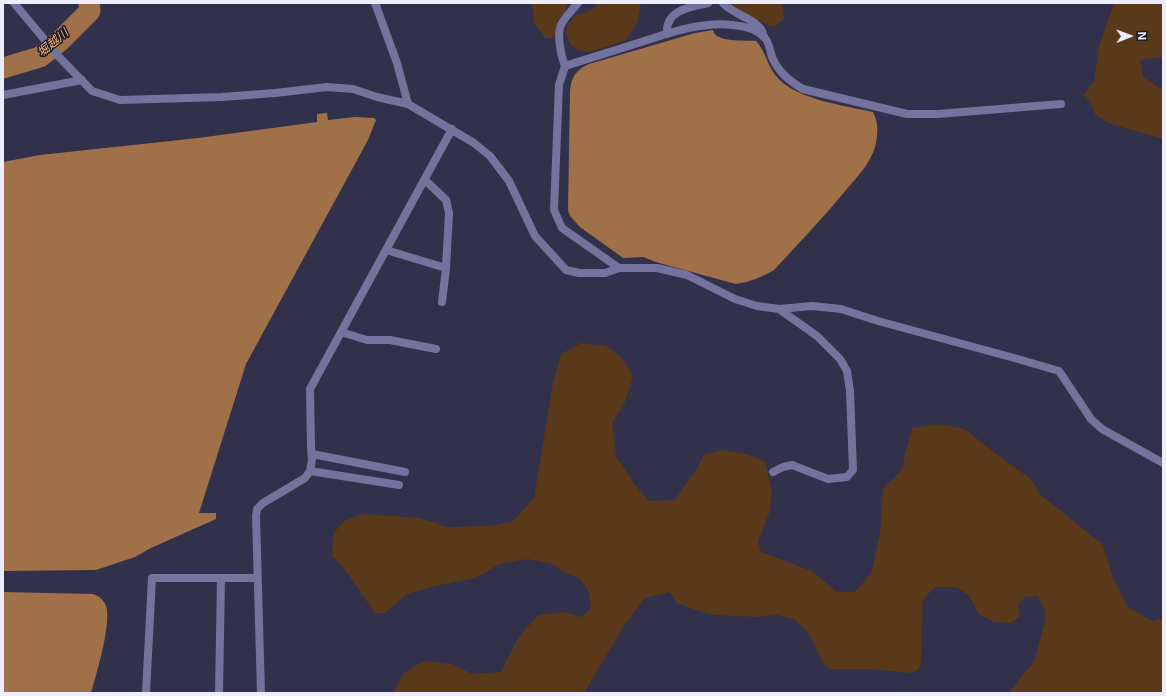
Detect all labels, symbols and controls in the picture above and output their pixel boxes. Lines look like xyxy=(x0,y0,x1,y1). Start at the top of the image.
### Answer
north arrow xyxy=(1110,16,1150,56)
water label: 堀越川 xyxy=(35,26,71,60)
text: N xyxy=(1135,31,1149,40)

